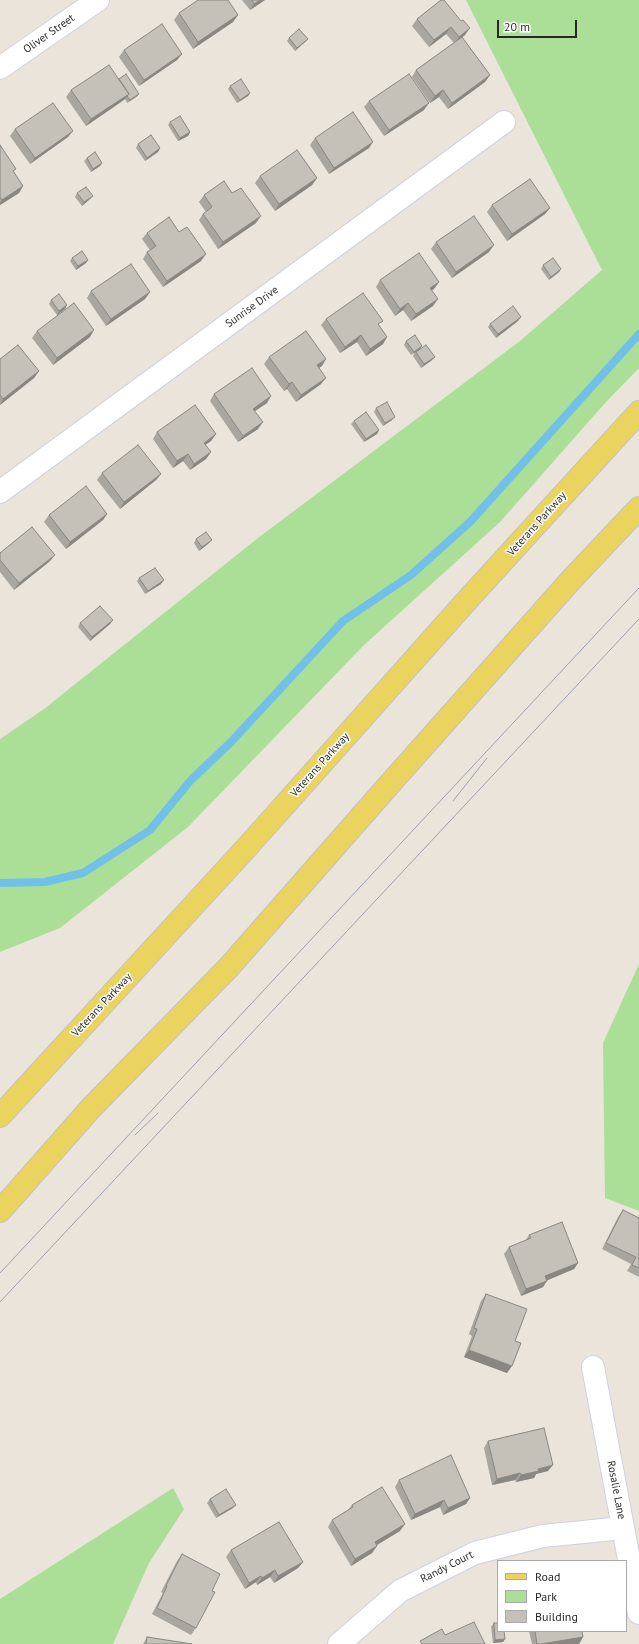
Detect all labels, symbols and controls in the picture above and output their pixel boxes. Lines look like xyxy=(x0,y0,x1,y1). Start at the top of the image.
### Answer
street label: Oliver Street xyxy=(21,12,77,56)
scale bar xyxy=(499,12,579,38)
text: 20 m xyxy=(504,19,530,34)
street label: Sunrise Drive xyxy=(223,283,281,331)
street label: Veterans Parkway xyxy=(505,489,569,559)
street label: Veterans Parkway xyxy=(288,730,352,800)
street label: Veterans Parkway xyxy=(69,970,135,1040)
street label: Rosalie Lane xyxy=(604,1460,628,1520)
street label: Randy Court xyxy=(418,1548,476,1586)
legend xyxy=(497,1560,627,1632)
text: Road xyxy=(535,1569,560,1584)
text: Park xyxy=(535,1589,557,1604)
text: Building xyxy=(535,1609,578,1624)

